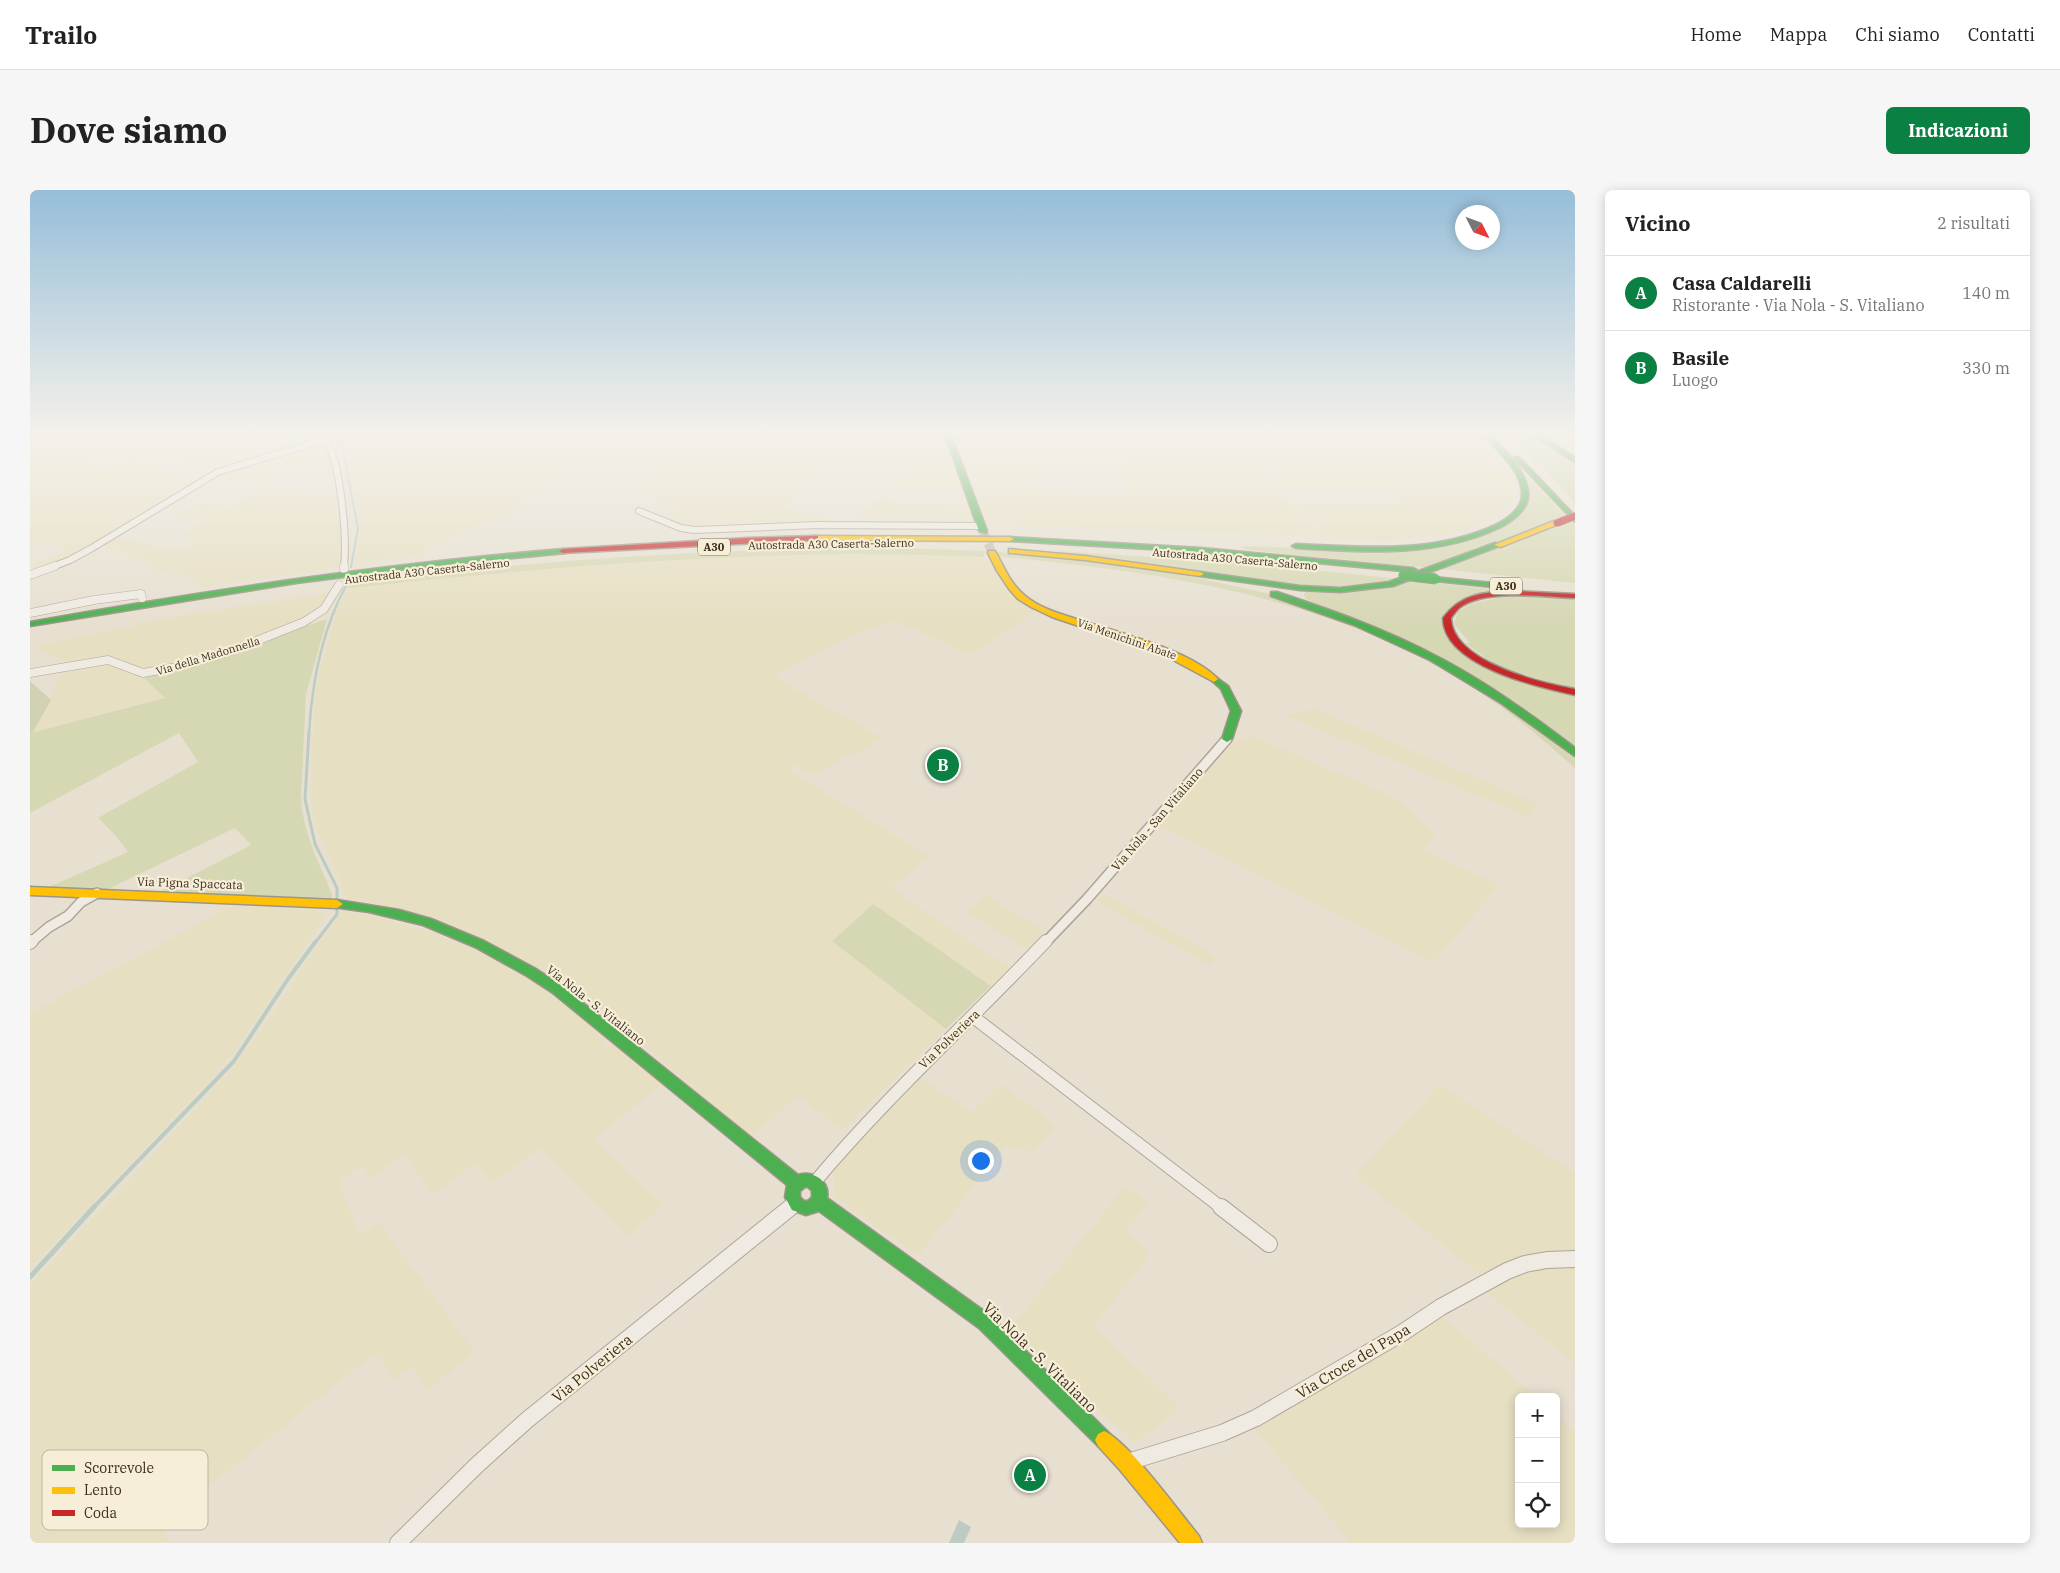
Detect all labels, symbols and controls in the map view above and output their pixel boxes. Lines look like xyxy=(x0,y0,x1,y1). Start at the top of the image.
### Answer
text: Trailo xyxy=(25,19,97,51)
text: Home xyxy=(1691,23,1742,46)
text: Mappa xyxy=(1770,23,1827,46)
text: Chi siamo xyxy=(1855,23,1940,46)
text: Contatti xyxy=(1968,23,2035,46)
text: Dove siamo xyxy=(30,107,227,153)
button: Indicazioni xyxy=(1886,107,2030,154)
north arrow xyxy=(1455,205,1500,250)
text: Vicino xyxy=(1625,209,1691,237)
text: 2 risultati xyxy=(1937,213,2010,233)
text: Casa Caldarelli xyxy=(1672,271,1811,295)
text: A xyxy=(1635,283,1647,303)
text: 140 m xyxy=(1962,283,2010,303)
text: Ristorante · Via Nola - S. Vitaliano xyxy=(1672,295,1924,315)
text: Basile xyxy=(1672,346,1729,370)
text: B xyxy=(1635,358,1647,378)
text: 330 m xyxy=(1962,358,2010,378)
text: Luogo xyxy=(1672,370,1718,390)
street label: Autostrada A30 Caserta-Salerno xyxy=(748,536,914,552)
road number: A30 xyxy=(698,538,730,556)
street label: Autostrada A30 Caserta-Salerno xyxy=(1152,545,1318,573)
street label: Autostrada A30 Caserta-Salerno xyxy=(344,555,510,587)
road number: A30 xyxy=(1490,578,1522,594)
street label: Via Menichini Abate xyxy=(1076,615,1179,663)
street label: Via della Madonnella xyxy=(154,634,262,678)
pin: B xyxy=(927,746,959,784)
street label: Via Nola - San Vitaliano xyxy=(1108,764,1206,874)
street label: Via Pigna Spaccata xyxy=(137,874,244,892)
street label: Via Nola - S. Vitaliano xyxy=(544,962,648,1048)
street label: Via Polveriera xyxy=(916,1006,983,1072)
your location xyxy=(968,1148,994,1174)
street label: Via Nola - S. Vitaliano xyxy=(979,1298,1101,1416)
street label: Via Croce del Papa xyxy=(1292,1319,1414,1403)
street label: Via Polveriera xyxy=(548,1330,636,1406)
map controls xyxy=(1515,1393,1560,1528)
button: + xyxy=(1515,1393,1560,1438)
button: − xyxy=(1515,1438,1560,1483)
legend xyxy=(42,1450,208,1530)
pin: A xyxy=(1014,1456,1046,1494)
text: Scorrevole xyxy=(84,1459,154,1477)
text: Lento xyxy=(84,1481,122,1499)
button: locate xyxy=(1515,1483,1560,1528)
text: Coda xyxy=(84,1504,117,1522)

